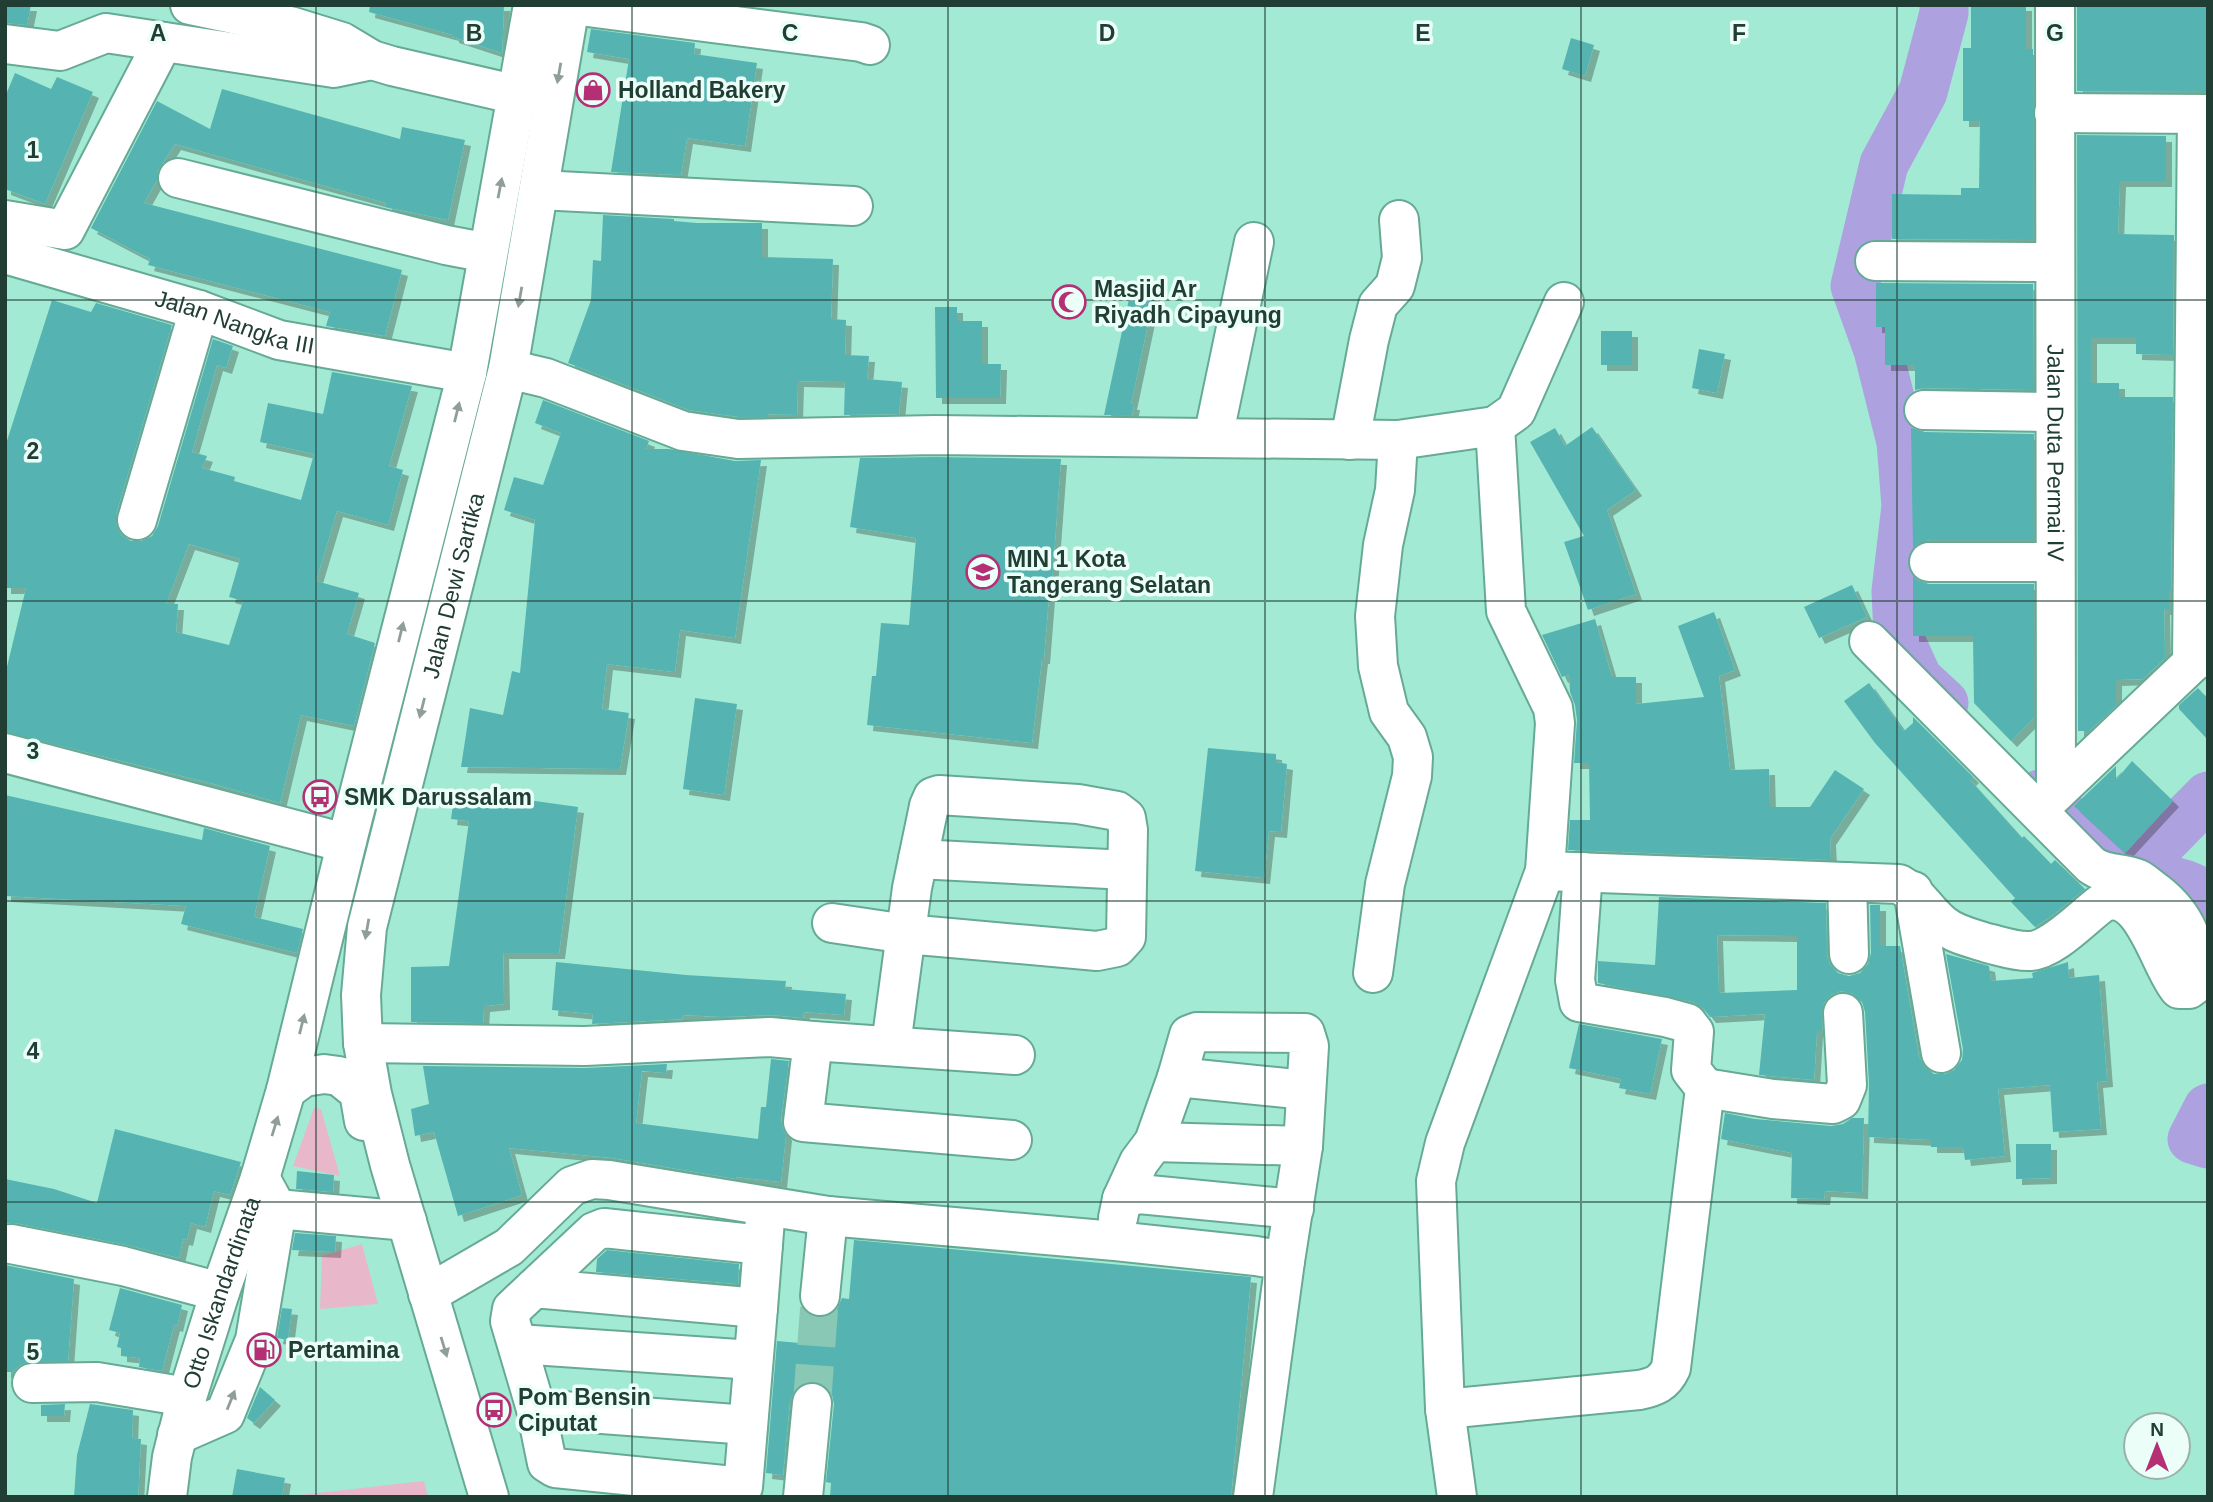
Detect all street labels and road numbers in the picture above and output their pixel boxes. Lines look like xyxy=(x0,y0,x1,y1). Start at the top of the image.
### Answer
street label: Jalan Nangka III xyxy=(152,285,316,359)
street label: Jalan Duta Permai IV xyxy=(2042,344,2069,562)
street label: Jalan Dewi Sartika xyxy=(417,490,489,681)
street label: Otto Iskandardinata xyxy=(177,1193,266,1392)

